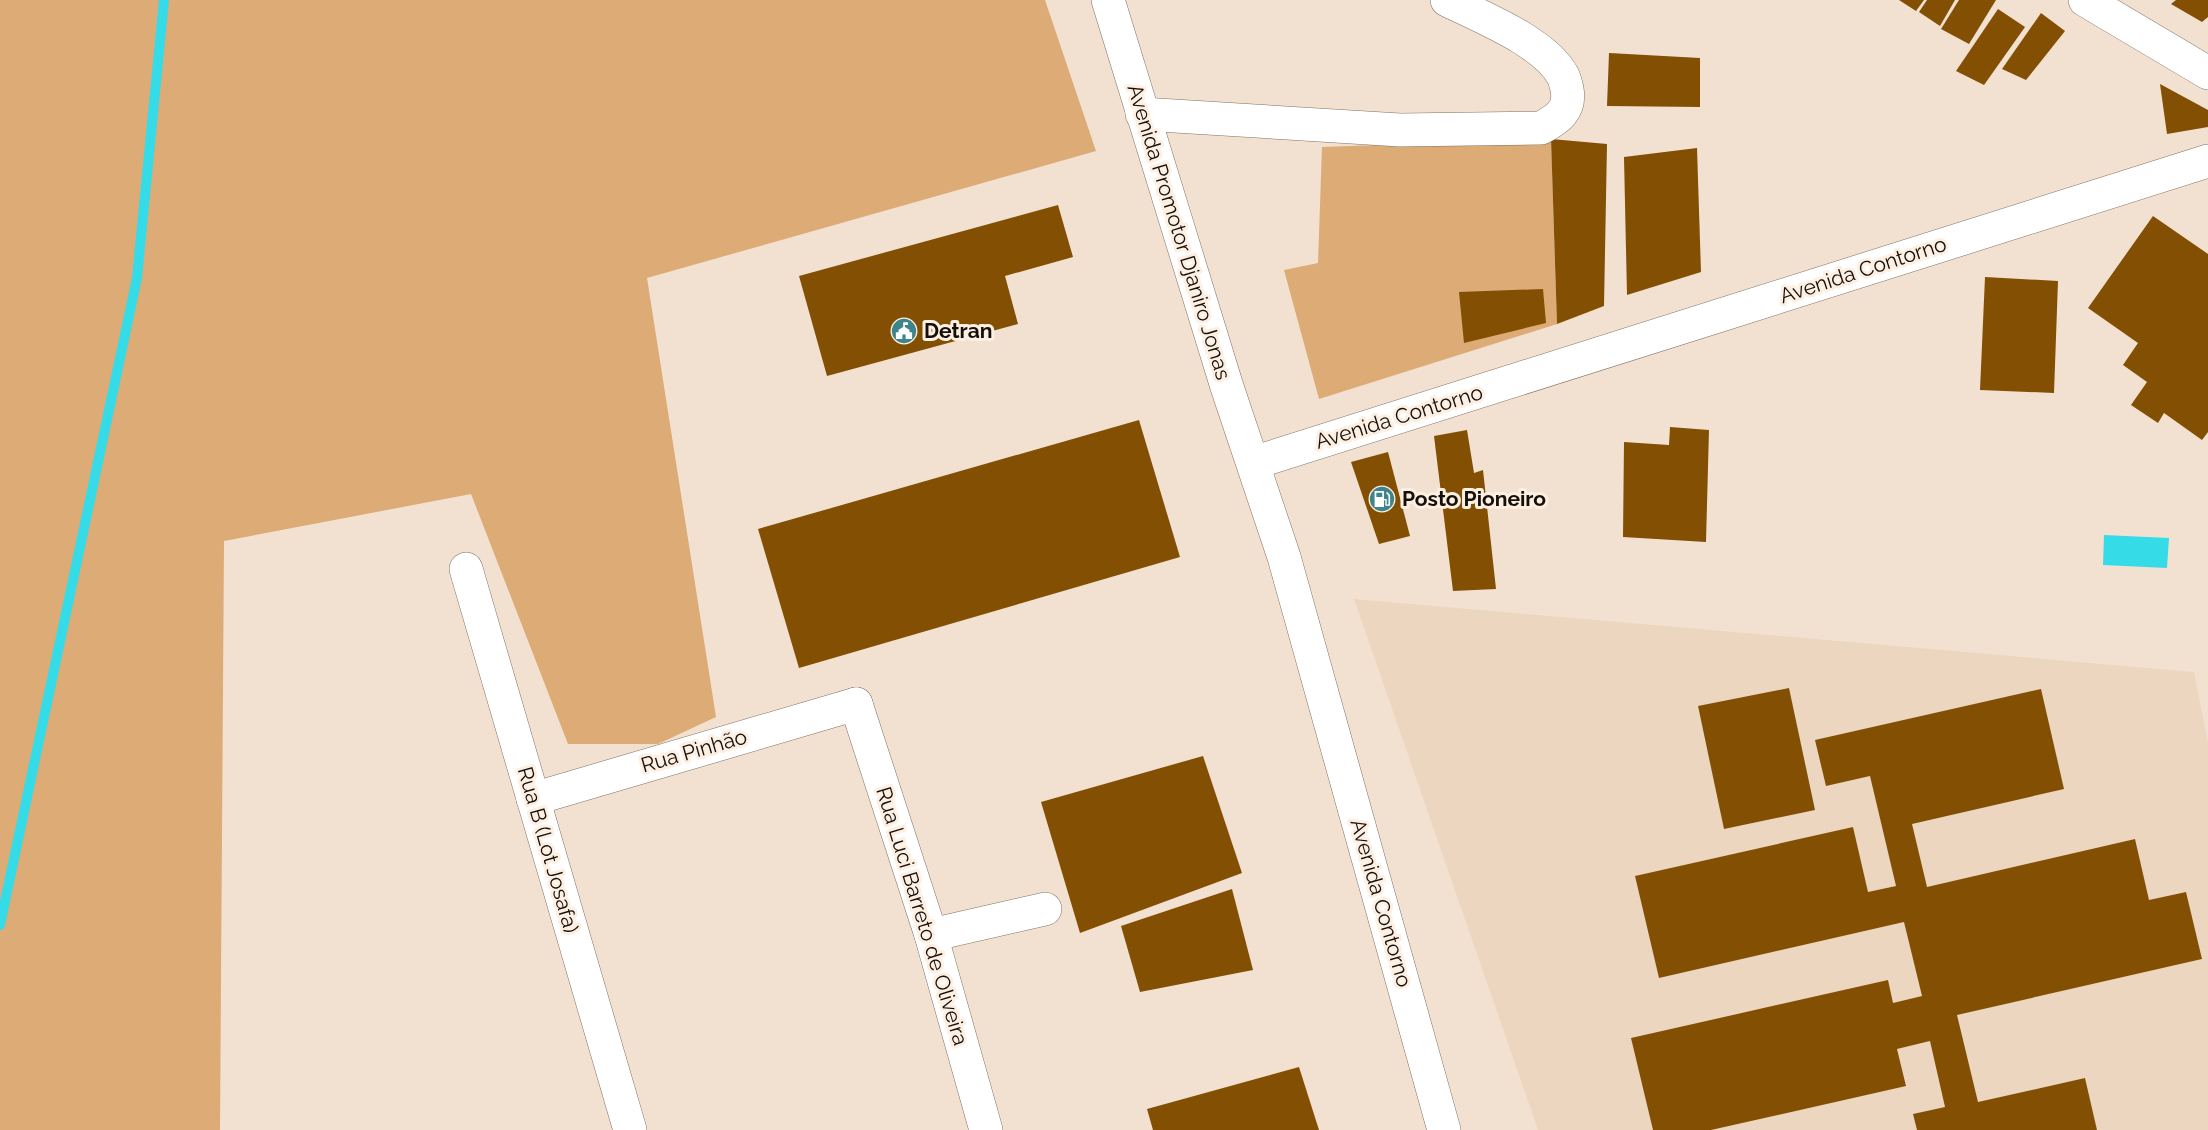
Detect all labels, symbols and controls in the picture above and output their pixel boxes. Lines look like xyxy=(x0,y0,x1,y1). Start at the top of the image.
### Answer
street label: Avenida Promotor Djaniro Jonas xyxy=(1123,81,1236,383)
street label: Avenida Contorno xyxy=(1776,231,1949,308)
public building icon: Detran xyxy=(889,316,919,346)
place label: Detran xyxy=(924,318,992,343)
street label: Avenida Contorno xyxy=(1312,379,1486,454)
fuel station icon: Posto Pioneiro xyxy=(1367,484,1397,514)
place label: Posto Pioneiro xyxy=(1402,486,1546,511)
street label: Rua Pinhão xyxy=(638,723,750,778)
street label: Rua B (Lot Josafa) xyxy=(513,764,584,936)
street label: Rua Luci Barreto de Oliveira xyxy=(871,784,974,1048)
street label: Avenida Contorno xyxy=(1346,816,1417,990)

